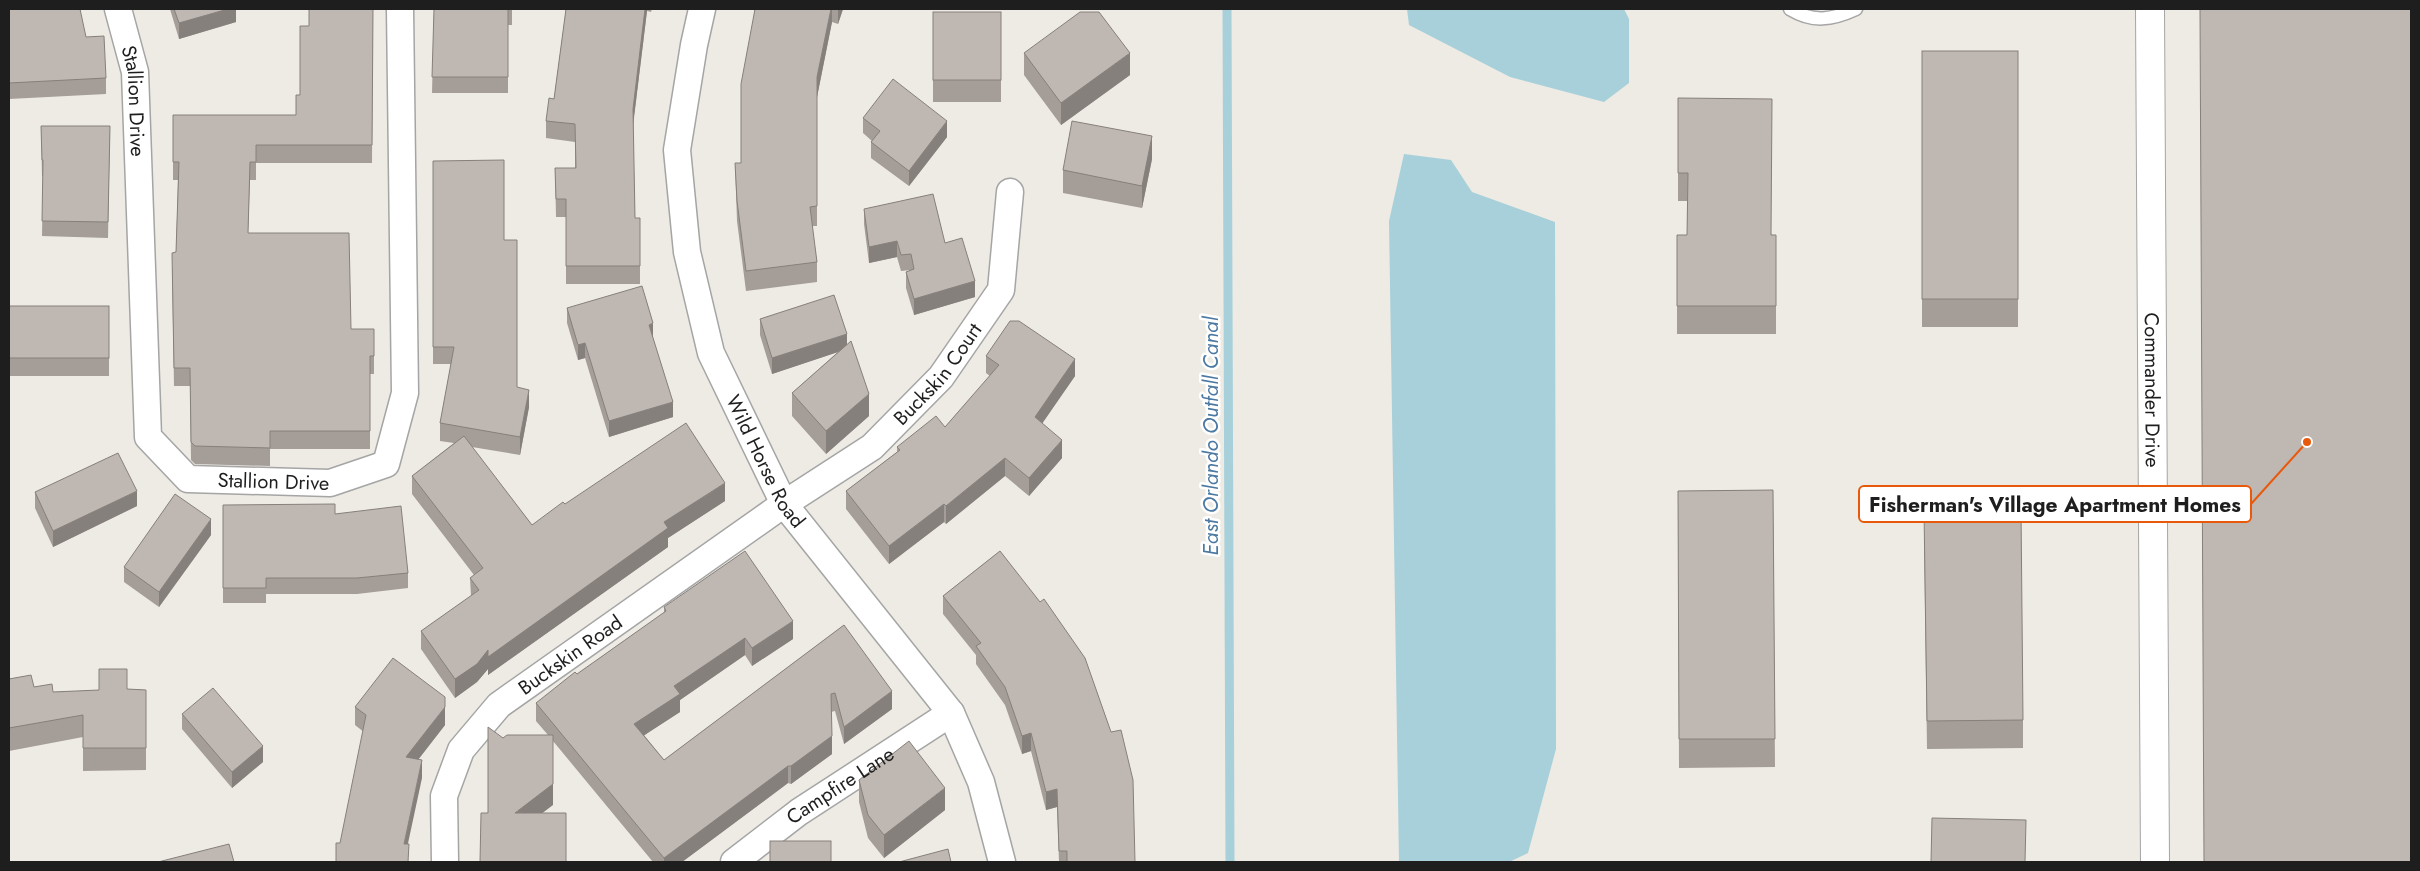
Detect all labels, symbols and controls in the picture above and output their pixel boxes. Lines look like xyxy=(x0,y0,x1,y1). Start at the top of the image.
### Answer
street label: Stallion Drive xyxy=(113,42,152,157)
street label: Commander Drive xyxy=(2137,312,2167,468)
water label: East Orlando Outfall Canal xyxy=(1196,315,1226,555)
street label: Buckskin Court xyxy=(887,317,989,432)
street label: Wild Horse Road xyxy=(718,390,812,535)
street label: Stallion Drive xyxy=(217,466,330,498)
callout: Fisherman's Village Apartment Homes xyxy=(1859,486,2251,522)
text: Fisherman's Village Apartment Homes xyxy=(1869,490,2241,520)
street label: Buckskin Road xyxy=(512,608,629,702)
street label: Campfire Lane xyxy=(780,740,900,832)

